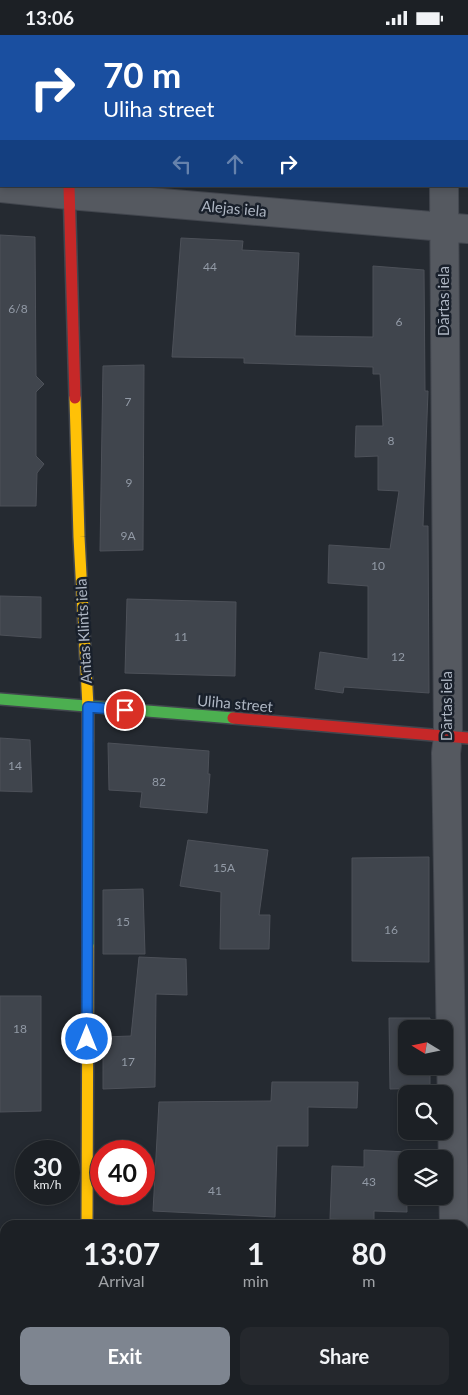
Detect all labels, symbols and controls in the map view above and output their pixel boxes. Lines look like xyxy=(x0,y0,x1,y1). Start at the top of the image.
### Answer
text: 13:06 xyxy=(25,6,74,29)
text: 70 m xyxy=(103,53,181,95)
icon: right xyxy=(20,55,85,120)
text: Uliha street xyxy=(103,95,214,122)
icon: left xyxy=(168,150,196,178)
icon: ahead xyxy=(221,150,249,178)
icon: right xyxy=(274,150,302,178)
street label: Alejas iela xyxy=(201,196,267,220)
house number: 44 xyxy=(203,259,217,274)
street label: Dārtas iela xyxy=(434,266,452,336)
house number: 6/8 xyxy=(8,301,28,316)
house number: 6 xyxy=(396,314,403,329)
house number: 7 xyxy=(125,394,132,409)
house number: 8 xyxy=(388,433,395,448)
house number: 9 xyxy=(126,475,133,490)
house number: 9A xyxy=(120,528,136,543)
house number: 10 xyxy=(371,558,385,573)
street label: Antas Klints iela xyxy=(71,578,95,684)
house number: 11 xyxy=(174,629,188,644)
house number: 12 xyxy=(391,649,405,664)
street label: Dārtas iela xyxy=(437,671,455,741)
pin xyxy=(104,689,146,731)
street label: Uliha street xyxy=(197,691,274,715)
icon: arrive xyxy=(111,696,139,724)
house number: 14 xyxy=(8,758,22,773)
house number: 82 xyxy=(152,774,166,789)
house number: 15A xyxy=(213,860,236,875)
house number: 15 xyxy=(116,914,130,929)
house number: 16 xyxy=(384,922,398,937)
position arrow xyxy=(60,1012,112,1064)
north arrow xyxy=(398,1020,452,1075)
map controls xyxy=(398,1020,453,1205)
house number: 18 xyxy=(13,1021,27,1036)
house number: 17 xyxy=(121,1054,135,1069)
button: search xyxy=(398,1085,453,1140)
speed limit sign: 40 xyxy=(90,1140,155,1205)
button: layers xyxy=(398,1150,453,1205)
text: 30 xyxy=(33,1151,62,1181)
house number: 43 xyxy=(362,1174,376,1189)
text: km/h xyxy=(33,1177,62,1192)
house number: 41 xyxy=(208,1183,222,1198)
text: 13:07 xyxy=(83,1235,160,1271)
text: 1 xyxy=(247,1235,264,1271)
text: 80 xyxy=(351,1235,386,1271)
text: Arrival xyxy=(98,1271,144,1290)
text: min xyxy=(243,1271,269,1290)
text: m xyxy=(362,1271,375,1290)
button: Exit xyxy=(20,1327,230,1385)
button: Share xyxy=(240,1327,449,1385)

